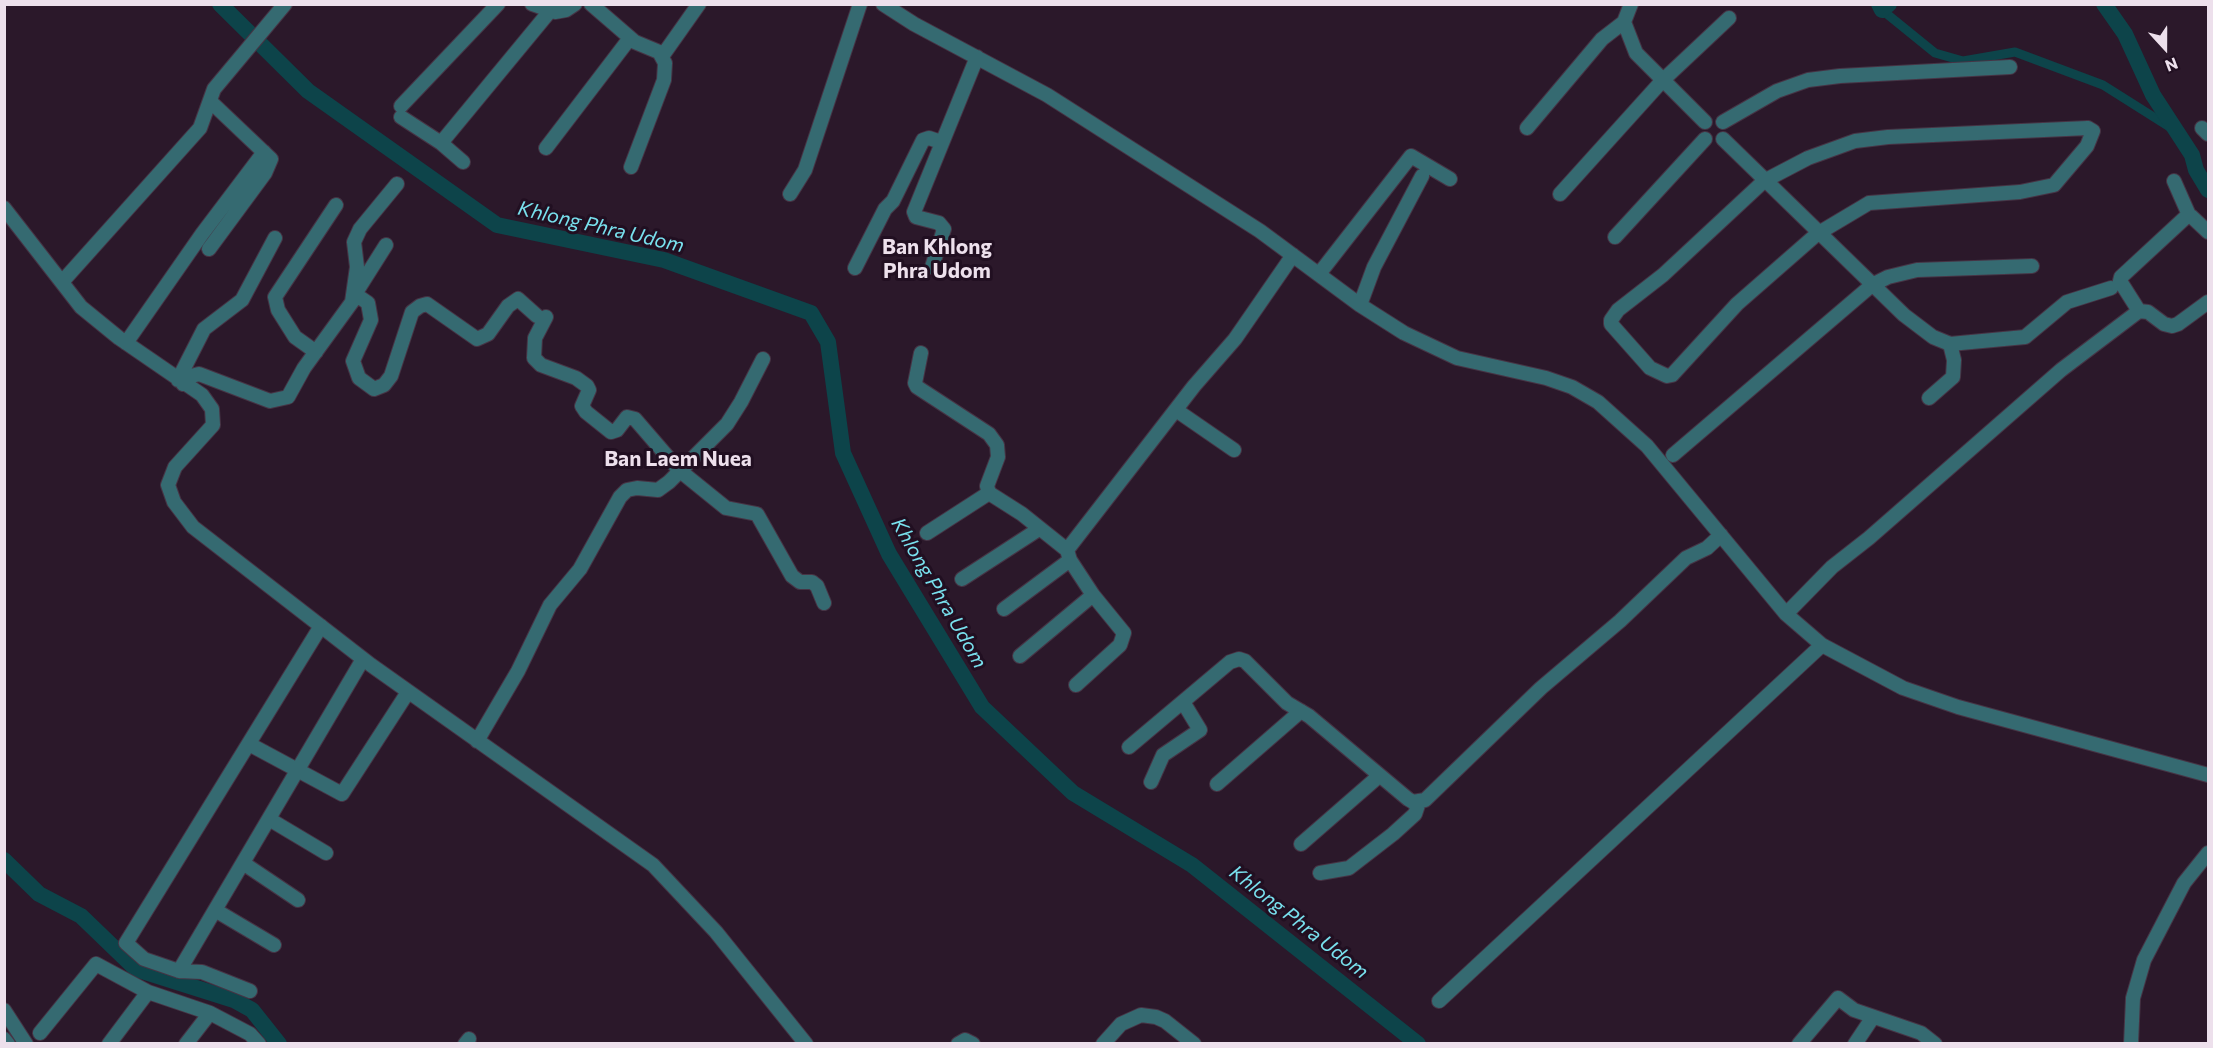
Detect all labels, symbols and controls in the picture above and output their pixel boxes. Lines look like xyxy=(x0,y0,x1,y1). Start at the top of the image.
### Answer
north arrow xyxy=(2135,18,2195,78)
text: N xyxy=(2163,54,2181,76)
water label: Khlong Phra Udom xyxy=(516,196,686,258)
district label: Ban Khlong Phra Udom xyxy=(882,234,992,284)
district label: Ban Laem Nuea xyxy=(604,446,752,472)
water label: Khlong Phra Udom xyxy=(886,514,992,672)
water label: Khlong Phra Udom xyxy=(1225,860,1373,984)

